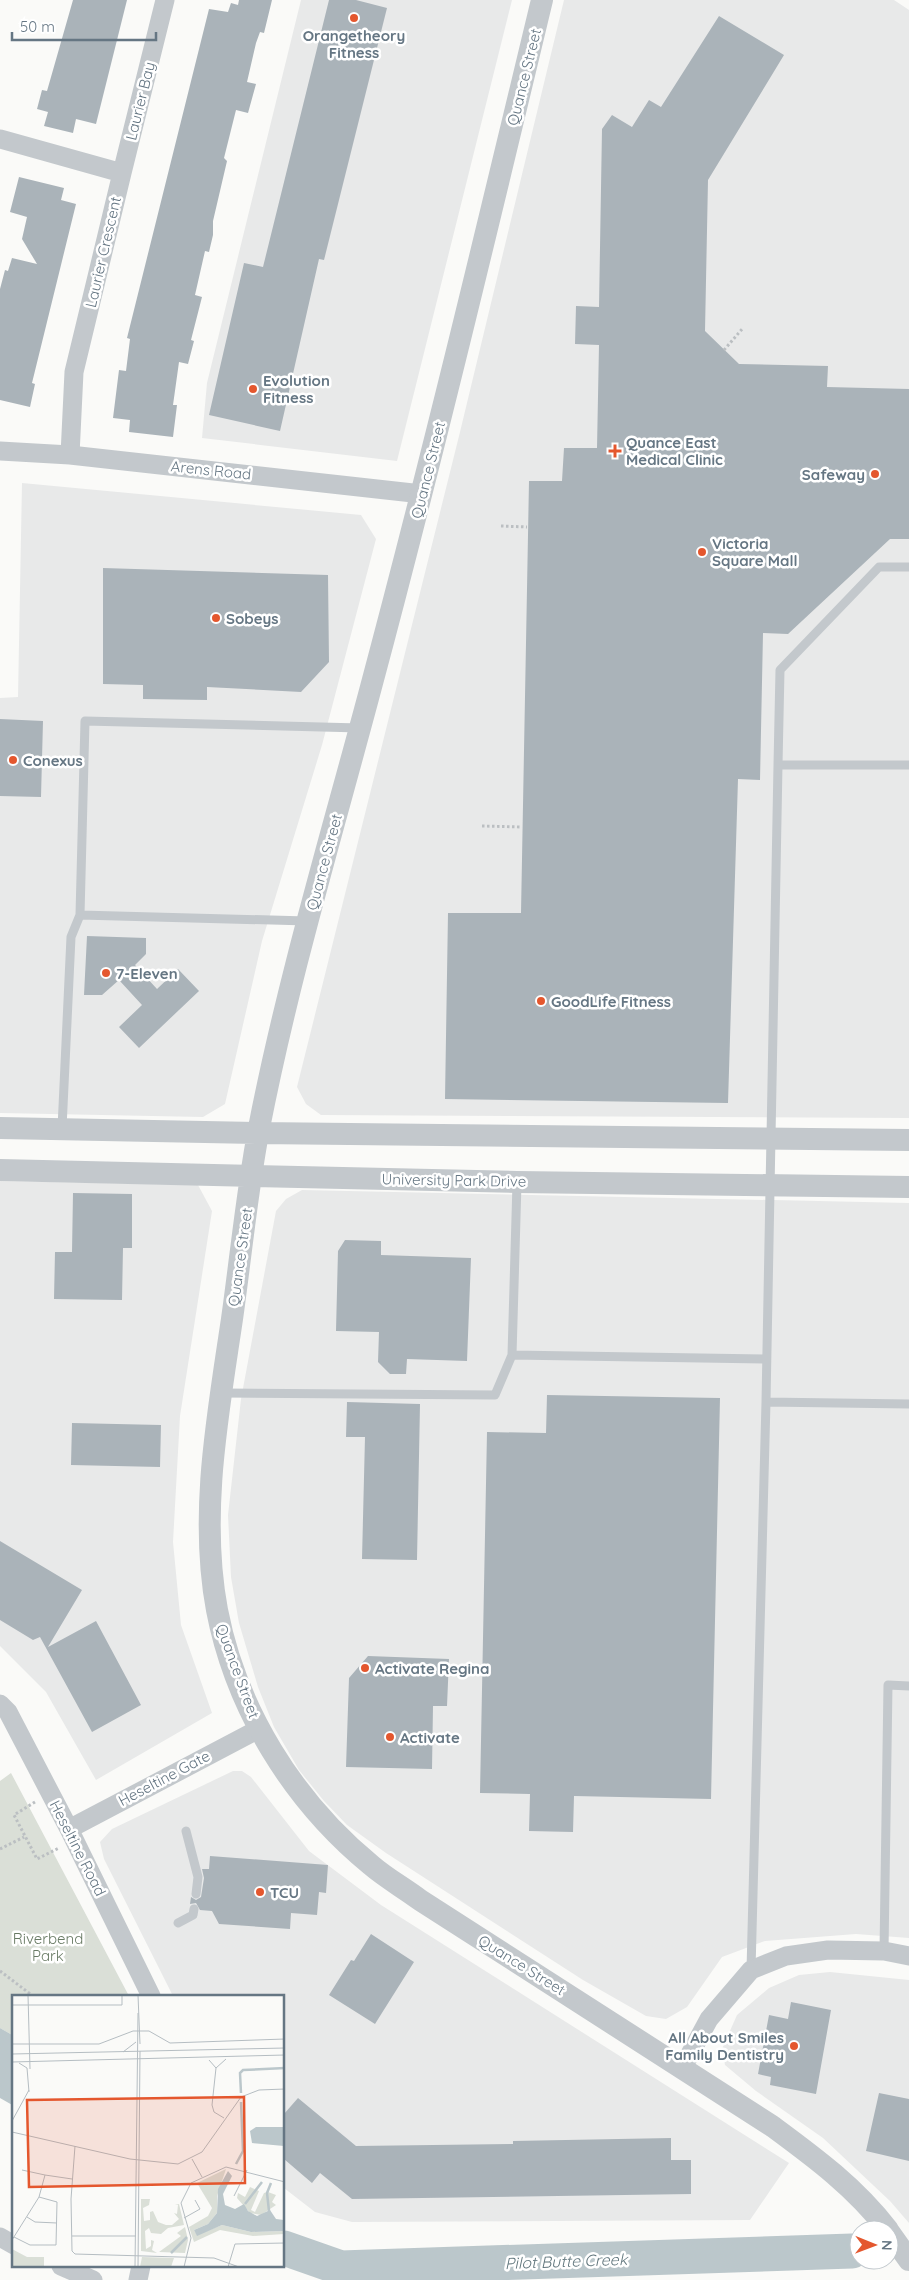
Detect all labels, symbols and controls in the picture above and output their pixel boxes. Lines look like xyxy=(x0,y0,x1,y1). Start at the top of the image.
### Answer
scale bar xyxy=(12,10,156,42)
marker: Orangetheory Fitness xyxy=(348,12,360,24)
text: 50 m xyxy=(20,17,55,36)
place label: Orangetheory Fitness xyxy=(303,26,405,62)
street label: Quance Street xyxy=(503,27,545,127)
street label: Laurier Bay xyxy=(121,60,159,142)
street label: Laurier Crescent xyxy=(81,195,125,309)
place label: Evolution Fitness xyxy=(263,371,330,407)
marker: Evolution Fitness xyxy=(247,383,259,395)
street label: Quance Street xyxy=(407,420,449,520)
place label: Quance East Medical Clinic xyxy=(626,433,723,469)
marker: Quance East Medical Clinic xyxy=(608,444,622,458)
street label: Arens Road xyxy=(170,456,252,484)
place label: Safeway xyxy=(802,465,865,484)
marker: Safeway xyxy=(869,468,881,480)
place label: Victoria Square Mall xyxy=(712,534,798,570)
marker: Victoria Square Mall xyxy=(696,546,708,558)
place label: Sobeys xyxy=(226,609,278,628)
marker: Sobeys xyxy=(210,612,222,624)
place label: Conexus xyxy=(23,751,83,770)
marker: Conexus xyxy=(7,754,19,766)
street label: Quance Street xyxy=(302,812,346,912)
place label: 7-Eleven xyxy=(116,964,178,983)
marker: 7-Eleven xyxy=(100,967,112,979)
place label: GoodLife Fitness xyxy=(551,992,671,1011)
marker: GoodLife Fitness xyxy=(535,995,547,1007)
street label: University Park Drive xyxy=(382,1169,526,1191)
street label: Quance Street xyxy=(224,1207,256,1307)
street label: Quance Street xyxy=(212,1621,264,1721)
place label: Activate Regina xyxy=(375,1659,489,1678)
marker: Activate Regina xyxy=(359,1662,371,1674)
place label: Activate xyxy=(400,1728,460,1747)
marker: Activate xyxy=(384,1731,396,1743)
street label: Heseltine Gate xyxy=(115,1746,213,1810)
street label: Heseltine Road xyxy=(46,1797,110,1899)
place label: TCU xyxy=(270,1883,299,1902)
marker: TCU xyxy=(254,1886,266,1898)
park label: Riverbend Park xyxy=(13,1929,83,1965)
street label: Quance Street xyxy=(475,1931,569,1999)
inset map xyxy=(12,1995,285,2268)
place label: All About Smiles Family Dentistry xyxy=(665,2028,784,2064)
marker: All About Smiles Family Dentistry xyxy=(788,2040,800,2052)
north arrow xyxy=(849,2220,899,2270)
text: N xyxy=(878,2240,896,2251)
water label: Pilot Butte Creek xyxy=(504,2249,629,2273)

